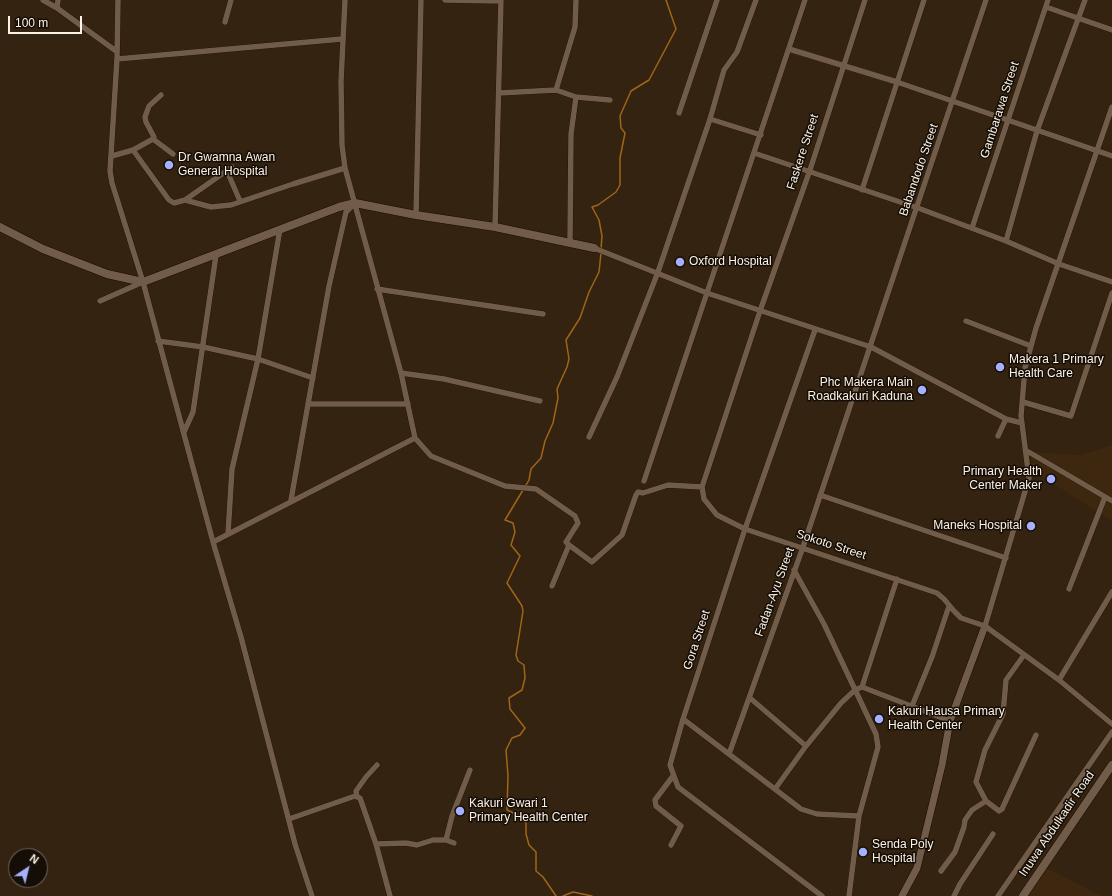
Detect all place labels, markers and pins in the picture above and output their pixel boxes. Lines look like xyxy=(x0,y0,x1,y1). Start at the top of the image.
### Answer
place label: Dr Gwamna Awan General Hospital xyxy=(178,151,275,179)
marker: Dr Gwamna Awan General Hospital xyxy=(163,159,175,171)
place label: Oxford Hospital xyxy=(689,255,772,269)
marker: Oxford Hospital xyxy=(674,256,686,268)
place label: Makera 1 Primary Health Care xyxy=(1009,353,1104,381)
marker: Makera 1 Primary Health Care xyxy=(994,361,1006,373)
place label: Phc Makera Main Roadkakuri Kaduna xyxy=(808,376,913,404)
marker: Phc Makera Main Roadkakuri Kaduna xyxy=(916,384,928,396)
place label: Primary Health Center Maker xyxy=(963,465,1042,493)
marker: Primary Health Center Maker xyxy=(1045,473,1057,485)
place label: Maneks Hospital xyxy=(933,519,1022,533)
marker: Maneks Hospital xyxy=(1025,520,1037,532)
place label: Kakuri Hausa Primary Health Center xyxy=(888,705,1005,733)
marker: Kakuri Hausa Primary Health Center xyxy=(873,713,885,725)
place label: Kakuri Gwari 1 Primary Health Center xyxy=(469,797,588,825)
marker: Kakuri Gwari 1 Primary Health Center xyxy=(454,805,466,817)
place label: Senda Poly Hospital xyxy=(872,838,933,866)
marker: Senda Poly Hospital xyxy=(857,846,869,858)

